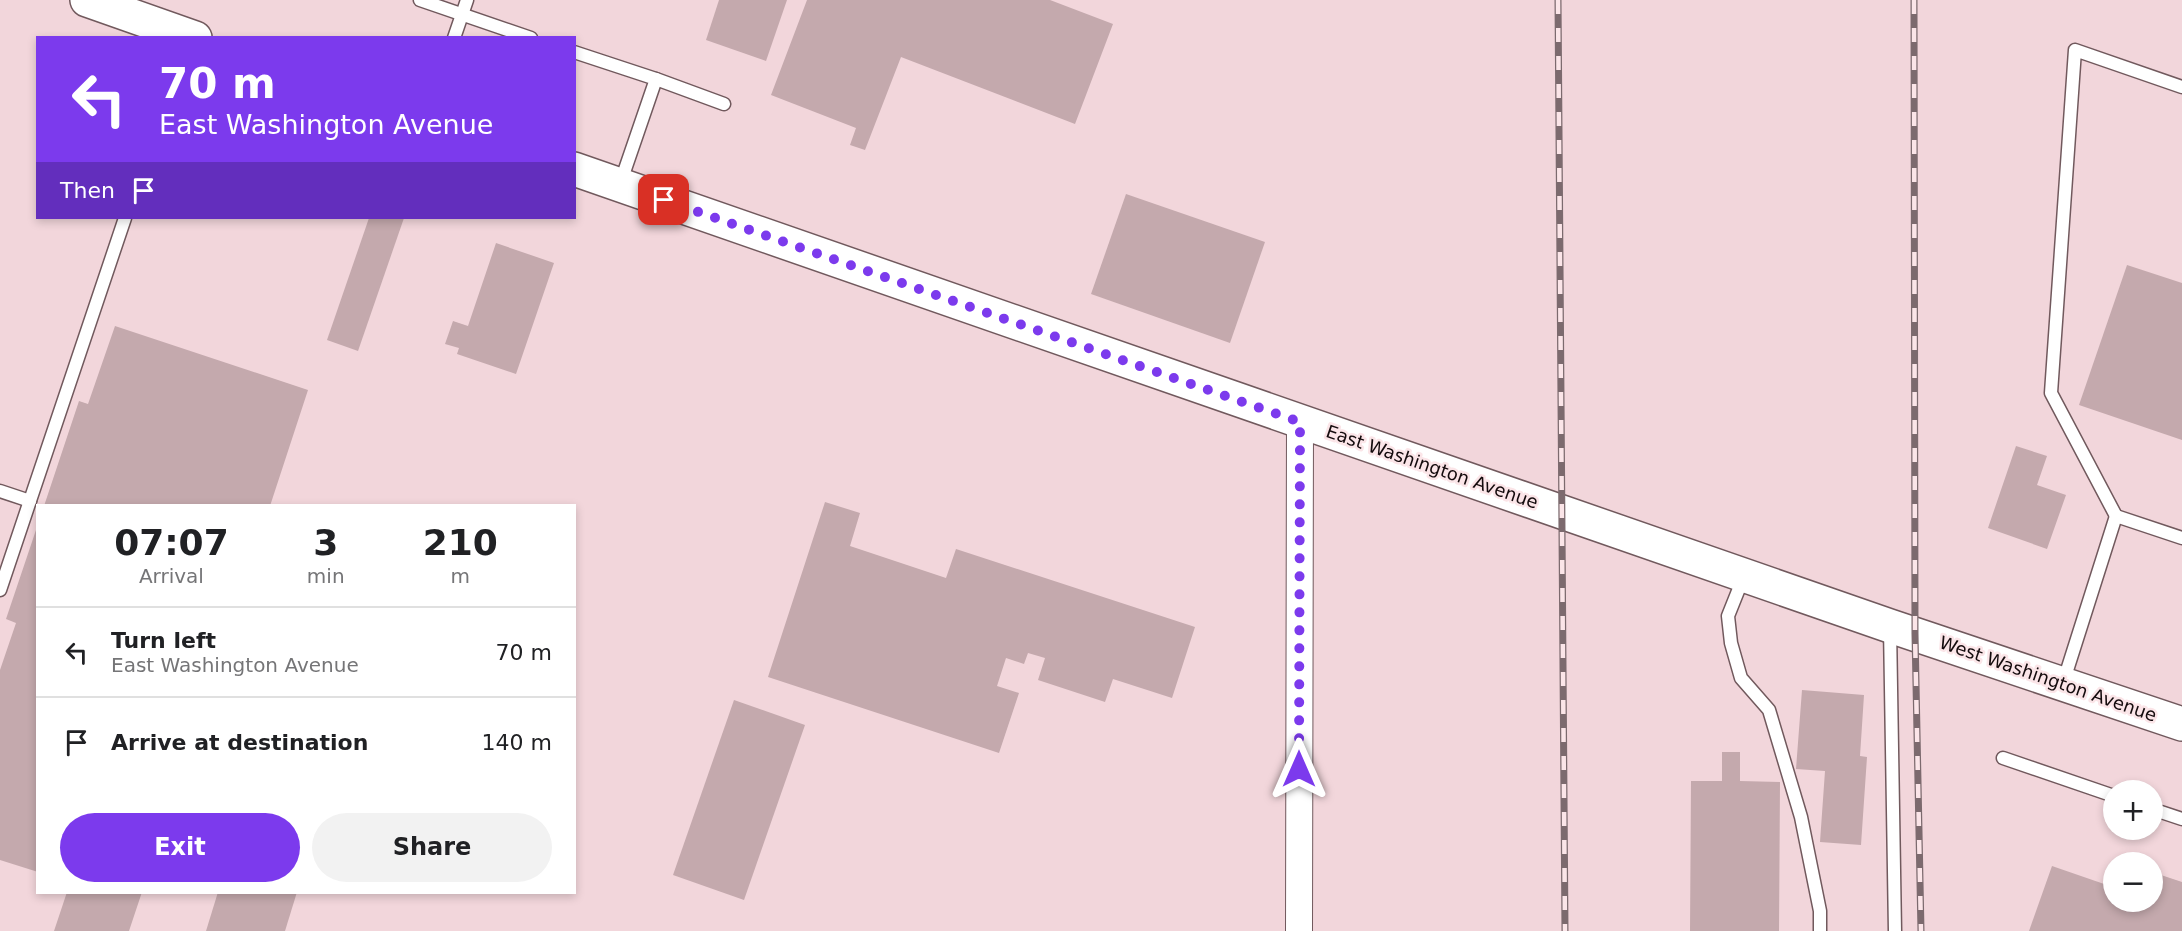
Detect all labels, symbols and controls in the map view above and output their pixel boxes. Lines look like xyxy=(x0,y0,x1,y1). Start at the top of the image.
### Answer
text: 70 m xyxy=(159,59,276,108)
icon: left xyxy=(60,60,138,138)
text: East Washington Avenue xyxy=(159,109,493,140)
icon: arrive xyxy=(127,174,160,207)
pin xyxy=(638,174,689,225)
text: Then xyxy=(60,178,115,203)
icon: arrive xyxy=(647,183,680,216)
street label: East Washington Avenue xyxy=(1323,420,1541,513)
text: 07:07 xyxy=(114,522,229,563)
text: 3 xyxy=(313,522,338,563)
text: 210 xyxy=(423,522,498,563)
text: Arrival xyxy=(139,564,204,588)
text: min xyxy=(307,564,345,588)
text: m xyxy=(451,564,470,588)
text: Turn left xyxy=(111,628,216,653)
street label: West Washington Avenue xyxy=(1937,631,2160,726)
icon: left xyxy=(60,636,93,669)
text: 70 m xyxy=(496,640,552,665)
text: East Washington Avenue xyxy=(111,653,359,677)
icon: arrive xyxy=(60,726,93,759)
text: Arrive at destination xyxy=(111,730,368,755)
text: 140 m xyxy=(482,730,552,755)
position arrow xyxy=(1267,737,1331,801)
map controls xyxy=(2103,780,2163,912)
button: + xyxy=(2103,780,2163,840)
button: Exit xyxy=(60,813,300,882)
button: Share xyxy=(312,813,552,882)
button: − xyxy=(2103,852,2163,912)

